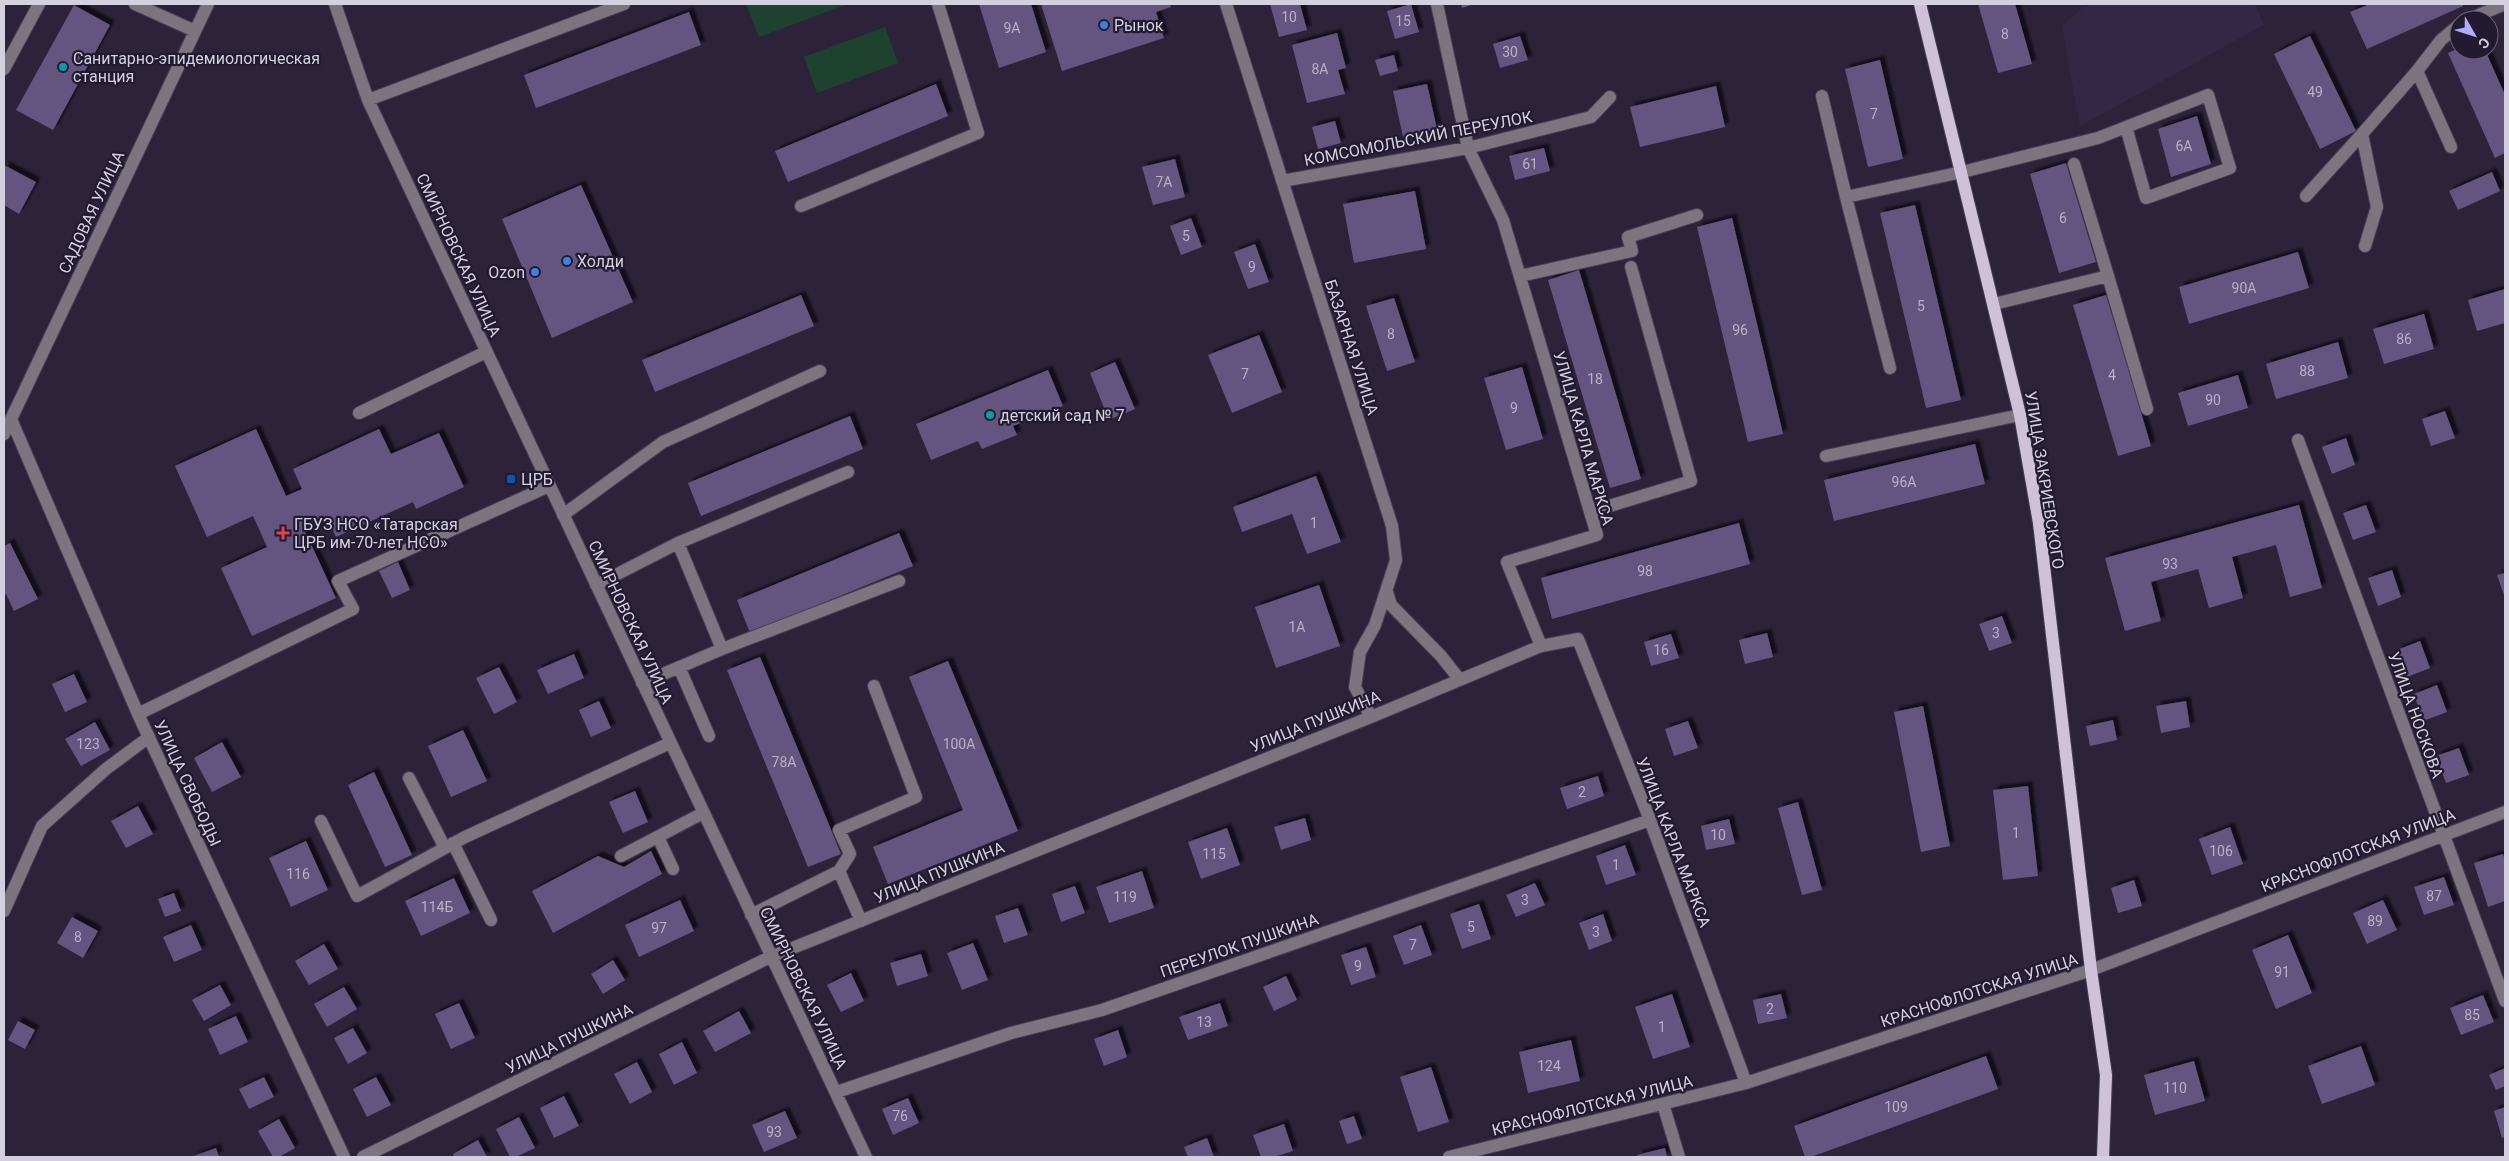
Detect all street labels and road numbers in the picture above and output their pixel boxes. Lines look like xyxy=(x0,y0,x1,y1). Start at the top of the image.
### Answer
street label: КОМСОМОЛЬСКИЙ ПЕРЕУЛОК xyxy=(1302,107,1534,170)
street label: САДОВАЯ УЛИЦА xyxy=(55,147,128,277)
street label: СМИРНОВСКАЯ УЛИЦА xyxy=(412,170,505,341)
street label: БАЗАРНАЯ УЛИЦА xyxy=(1321,277,1383,418)
street label: УЛИЦА КАРЛА МАРКСА xyxy=(1550,349,1618,528)
street label: УЛИЦА ЗАКРИЕВСКОГО xyxy=(2021,390,2068,571)
street label: СМИРНОВСКАЯ УЛИЦА xyxy=(584,537,677,708)
street label: УЛИЦА НОСКОВА xyxy=(2384,649,2447,781)
street label: УЛИЦА ПУШКИНА xyxy=(1247,686,1384,756)
street label: УЛИЦА СВОБОДЫ xyxy=(150,717,225,849)
street label: УЛИЦА КАРЛА МАРКСА xyxy=(1632,755,1715,930)
street label: КРАСНОФЛОТСКАЯ УЛИЦА xyxy=(2258,804,2458,896)
street label: УЛИЦА ПУШКИНА xyxy=(871,837,1008,907)
street label: СМИРНОВСКАЯ УЛИЦА xyxy=(756,904,851,1073)
street label: ПЕРЕУЛОК ПУШКИНА xyxy=(1158,909,1321,982)
street label: КРАСНОФЛОТСКАЯ УЛИЦА xyxy=(1878,949,2081,1031)
street label: УЛИЦА ПУШКИНА xyxy=(503,999,636,1077)
street label: КРАСНОФЛОТСКАЯ УЛИЦА xyxy=(1490,1071,1695,1140)

